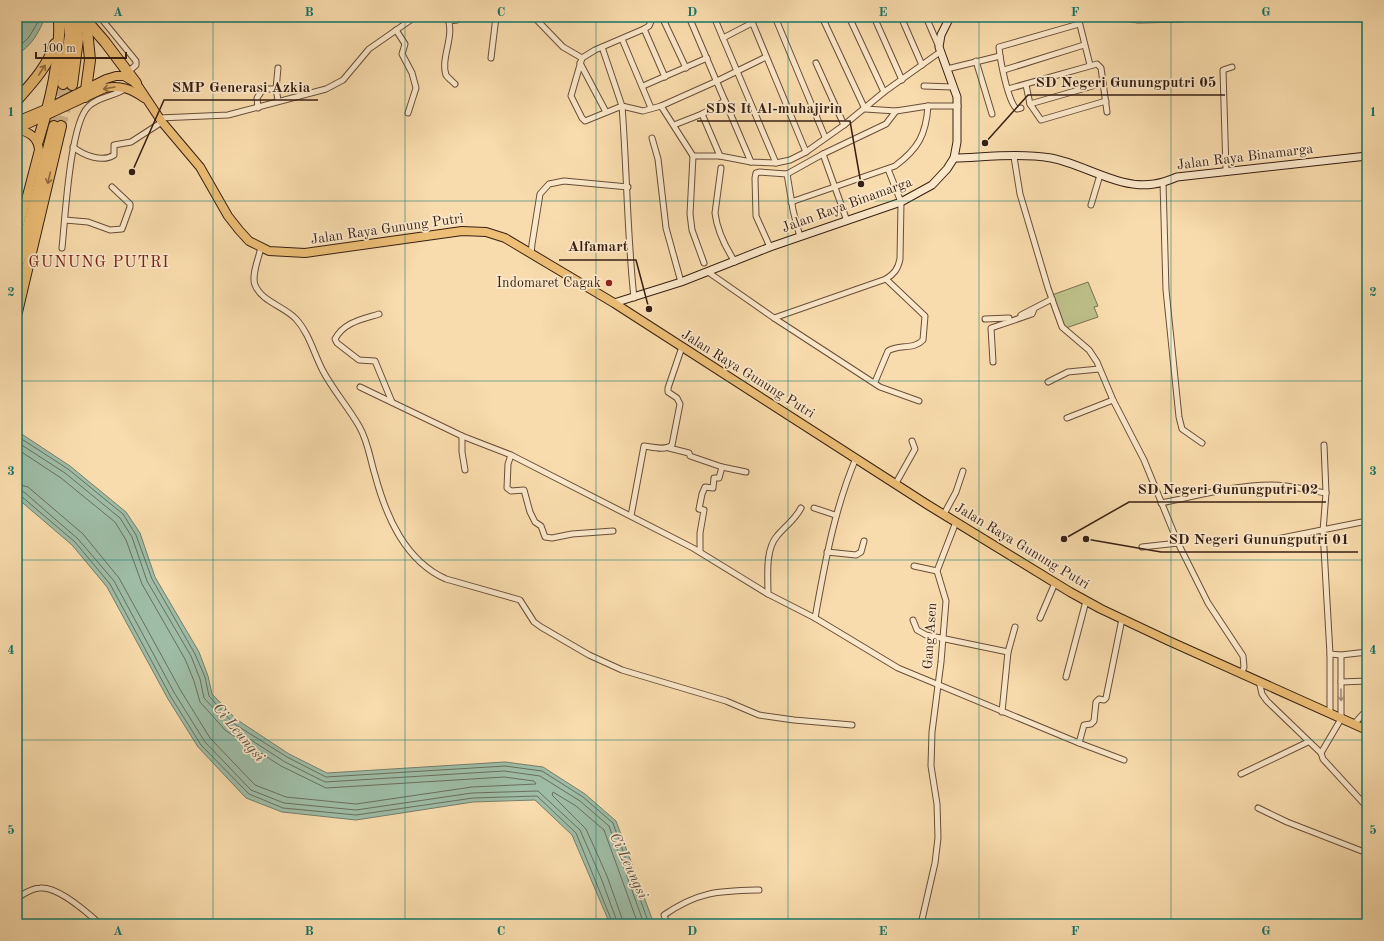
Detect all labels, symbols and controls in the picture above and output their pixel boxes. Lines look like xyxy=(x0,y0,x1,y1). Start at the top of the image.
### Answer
text: A xyxy=(113,6,123,19)
text: B xyxy=(304,6,314,19)
text: C xyxy=(497,6,505,19)
text: D xyxy=(687,6,697,19)
text: E xyxy=(879,6,888,19)
text: F xyxy=(1071,6,1080,19)
text: G xyxy=(1261,6,1271,19)
scale bar xyxy=(36,34,126,60)
text: 100 m xyxy=(42,43,76,55)
one-way arrow xyxy=(39,64,47,76)
callout: SD Negeri Gunungputri 05 xyxy=(1028,68,1225,95)
callout: SMP Generasi Azkia xyxy=(164,73,318,100)
text: SD Negeri Gunungputri 05 xyxy=(1035,76,1217,91)
text: SMP Generasi Azkia xyxy=(172,81,311,96)
one-way arrow xyxy=(103,84,116,92)
callout: SDS It Al-muhajirin xyxy=(697,94,850,121)
text: SDS It Al-muhajirin xyxy=(705,102,843,117)
text: 1 xyxy=(7,106,15,119)
text: 1 xyxy=(1369,106,1377,119)
street label: Jalan Raya Binamarga xyxy=(1176,142,1314,172)
one-way arrow xyxy=(44,171,52,184)
street label: Jalan Raya Binamarga xyxy=(780,175,914,235)
street label: Jalan Raya Gunung Putri xyxy=(310,211,465,247)
callout: Alfamart xyxy=(559,233,636,260)
text: Alfamart xyxy=(568,240,629,255)
district label: GUNUNG PUTRI xyxy=(28,255,170,271)
place label: Indomaret Cagak xyxy=(497,276,601,290)
marker: Indomaret Cagak xyxy=(604,278,614,288)
text: 2 xyxy=(7,286,15,299)
text: 2 xyxy=(1369,286,1377,299)
street label: Jalan Raya Gunung Putri xyxy=(679,327,817,421)
text: 3 xyxy=(7,465,15,478)
text: 3 xyxy=(1369,465,1377,478)
callout: SD Negeri Gunungputri 02 xyxy=(1129,475,1326,502)
text: SD Negeri Gunungputri 02 xyxy=(1137,483,1319,498)
street label: Jalan Raya Gunung Putri xyxy=(952,500,1092,592)
callout: SD Negeri Gunungputri 01 xyxy=(1161,525,1358,552)
text: SD Negeri Gunungputri 01 xyxy=(1168,533,1350,548)
street label: Gang Asen xyxy=(921,602,939,670)
text: 4 xyxy=(7,644,15,657)
text: 4 xyxy=(1369,644,1377,657)
one-way arrow xyxy=(1337,688,1345,701)
water label: Ci Leungsi xyxy=(209,701,267,765)
text: 5 xyxy=(7,824,15,837)
text: 5 xyxy=(1369,824,1377,837)
water label: Ci Leungsi xyxy=(606,831,650,901)
text: A xyxy=(113,925,123,938)
text: B xyxy=(304,925,314,938)
text: C xyxy=(497,925,505,938)
text: D xyxy=(687,925,697,938)
text: E xyxy=(879,925,888,938)
text: F xyxy=(1071,925,1080,938)
text: G xyxy=(1261,925,1271,938)

